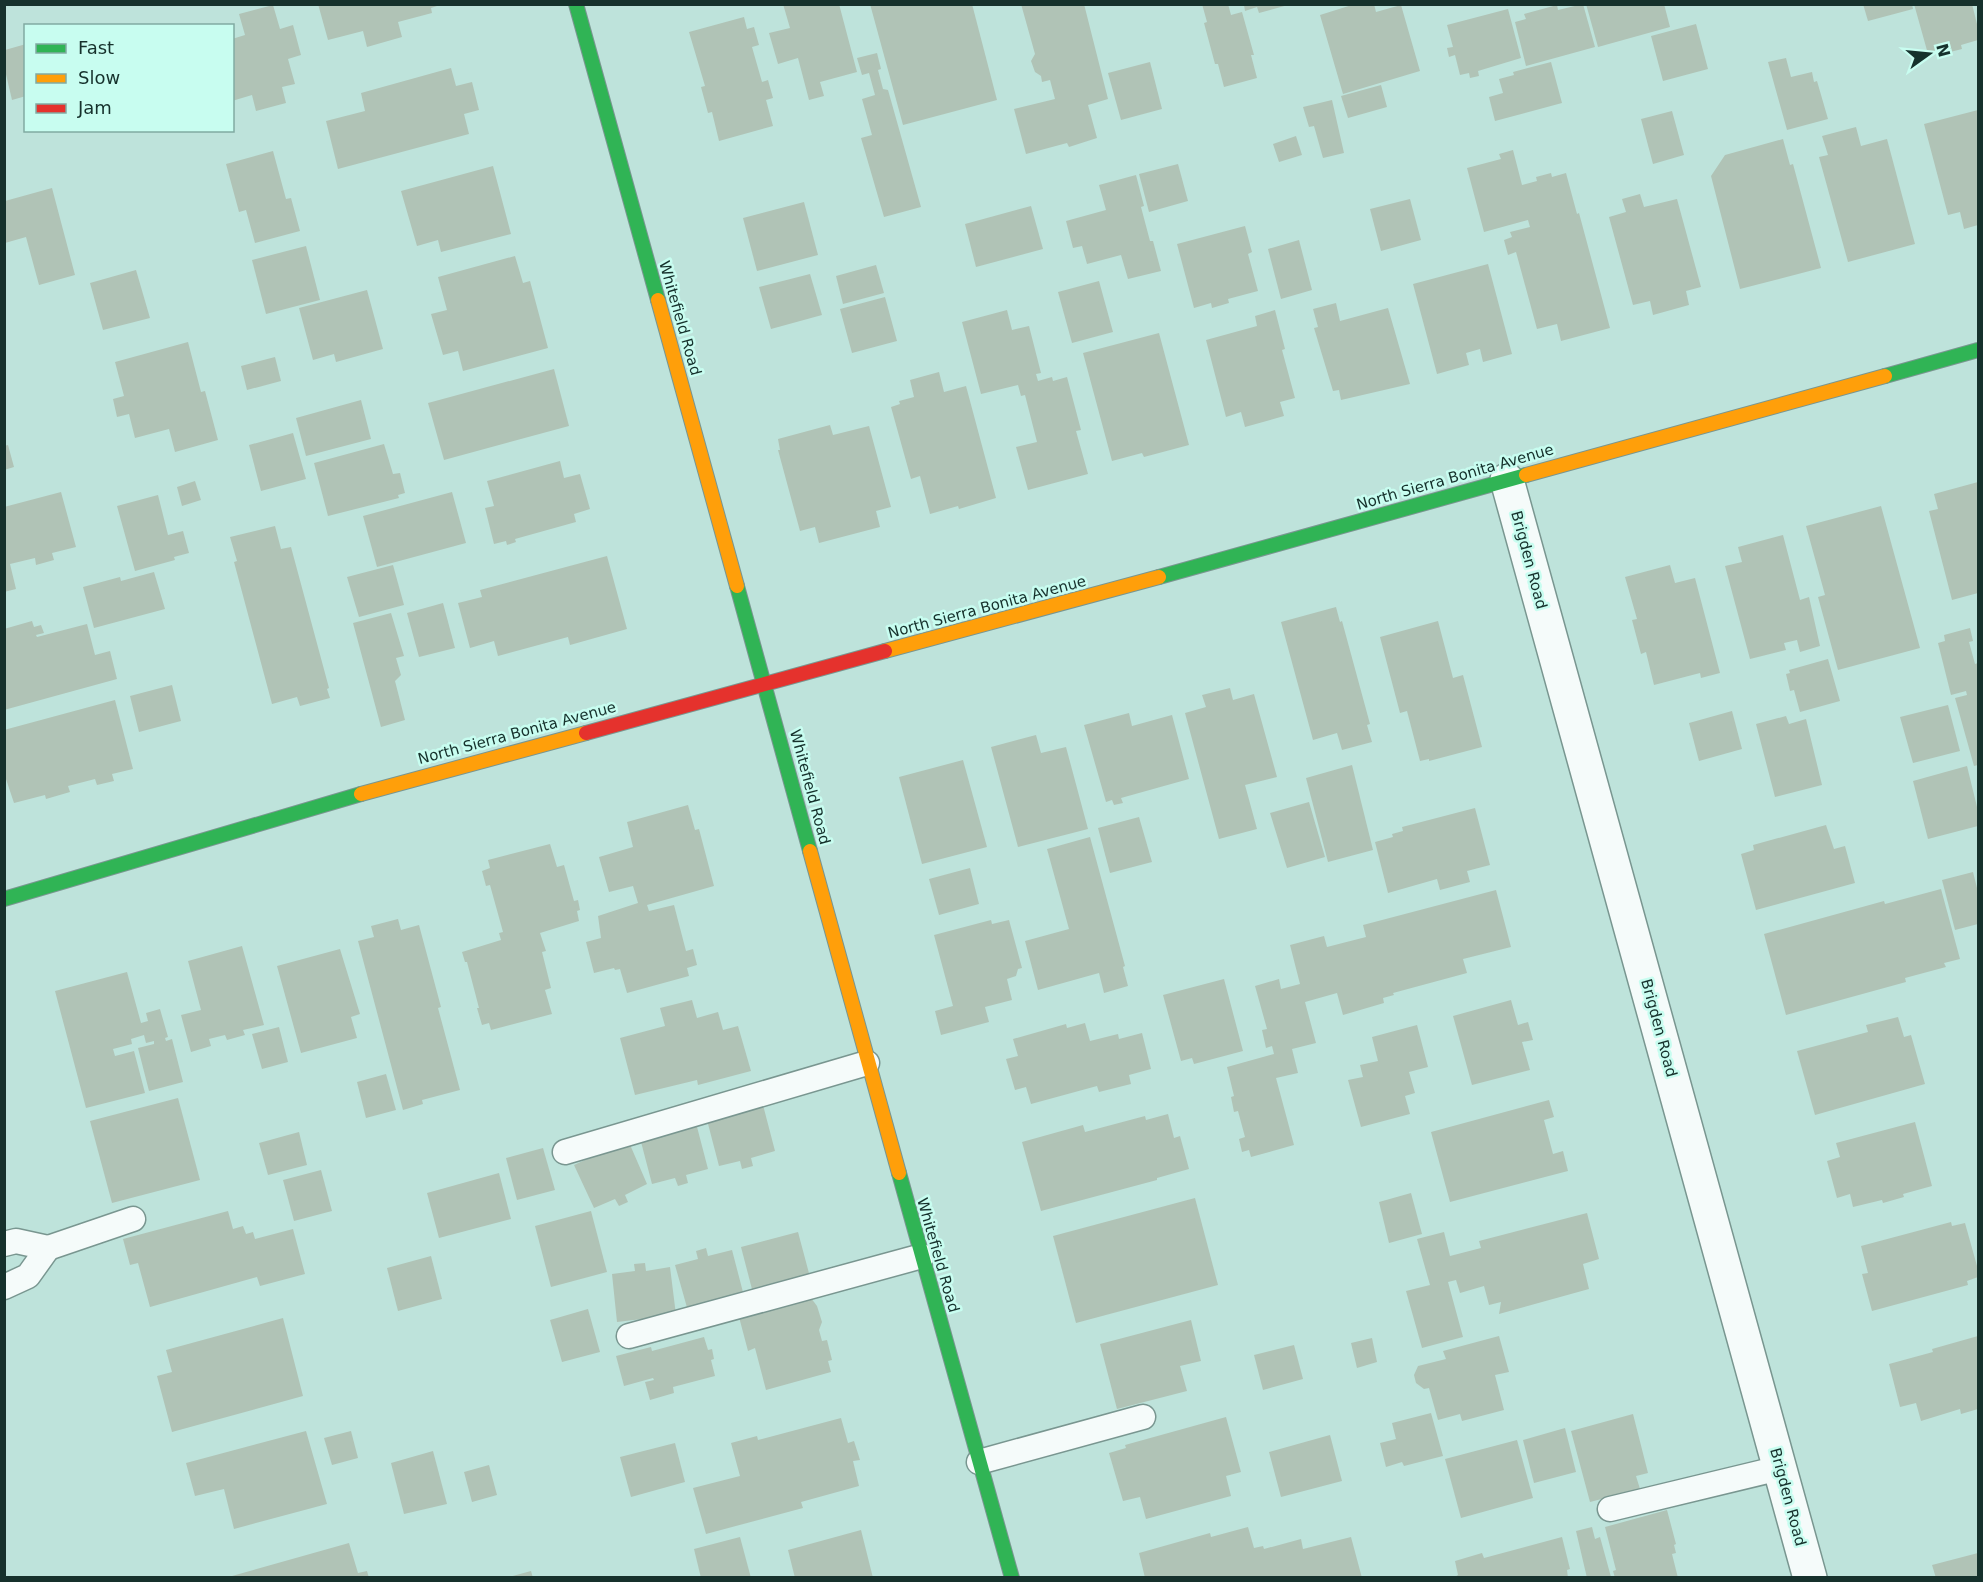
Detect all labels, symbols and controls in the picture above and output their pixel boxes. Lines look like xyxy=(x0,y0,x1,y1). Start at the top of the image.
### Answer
legend xyxy=(24,24,234,132)
north arrow xyxy=(1899,24,1959,84)
text: Fast xyxy=(78,37,114,58)
text: N xyxy=(1932,41,1954,59)
text: Slow xyxy=(78,67,120,88)
text: Jam xyxy=(77,97,112,118)
street label: Whitefield Road xyxy=(655,259,705,377)
street label: North Sierra Bonita Avenue xyxy=(1354,440,1556,514)
street label: Brigden Road xyxy=(1507,509,1551,611)
street label: North Sierra Bonita Avenue xyxy=(886,572,1088,642)
street label: North Sierra Bonita Avenue xyxy=(416,698,618,768)
street label: Whitefield Road xyxy=(786,727,834,847)
street label: Brigden Road xyxy=(1637,977,1681,1079)
street label: Whitefield Road xyxy=(913,1196,963,1314)
street label: Brigden Road xyxy=(1766,1446,1810,1548)

